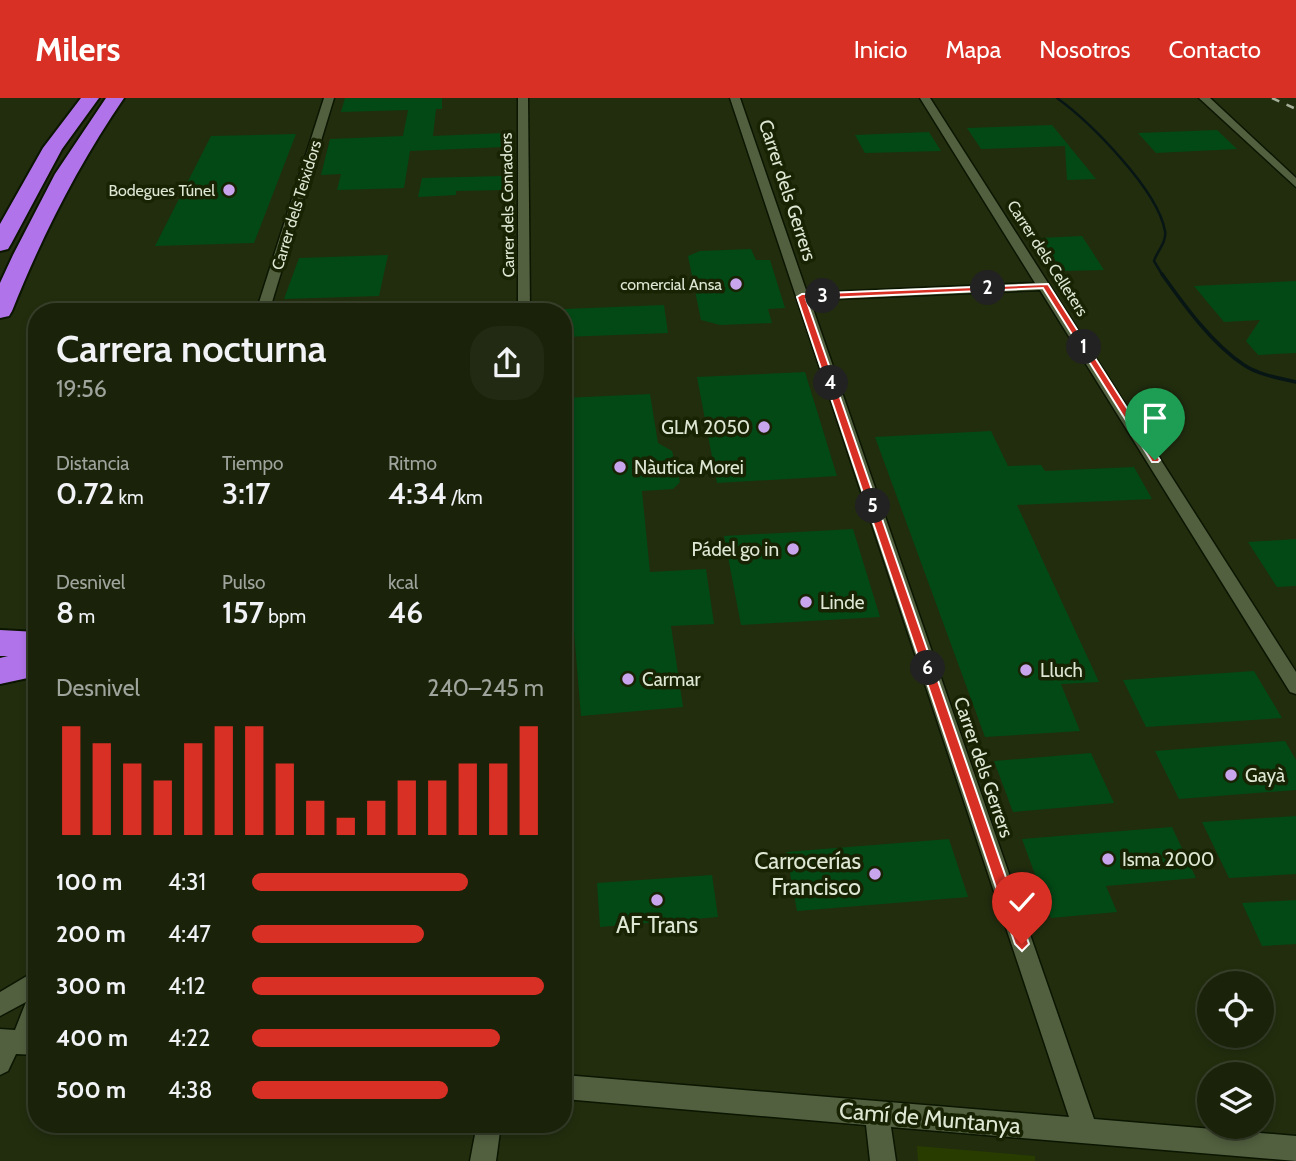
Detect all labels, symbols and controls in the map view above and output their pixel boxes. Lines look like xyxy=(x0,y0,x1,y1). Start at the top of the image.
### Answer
text: Milers xyxy=(35,29,120,69)
text: Inicio xyxy=(854,35,907,64)
text: Mapa xyxy=(945,35,1001,64)
text: Nosotros xyxy=(1039,35,1130,64)
text: Contacto xyxy=(1168,35,1261,64)
street label: Carrer dels Gerrers xyxy=(754,117,821,264)
street label: Carrer dels Conradors xyxy=(497,132,518,278)
street label: Carrer dels Teixidors xyxy=(268,138,325,272)
place label: Bodegues Túnel xyxy=(108,181,215,200)
marker: Bodegues Túnel xyxy=(221,182,237,198)
street label: Carrer dels Celleters xyxy=(1003,197,1092,320)
pin: 2 xyxy=(970,270,1006,306)
place label: comercial Ansa xyxy=(620,275,722,294)
marker: comercial Ansa xyxy=(728,276,744,292)
text: 2 xyxy=(982,276,993,299)
pin: 3 xyxy=(806,278,840,314)
text: 3 xyxy=(817,284,828,307)
text: Carrera nocturna xyxy=(56,325,326,372)
button: share xyxy=(470,326,544,400)
pin: 1 xyxy=(1066,330,1102,364)
text: 1 xyxy=(1080,335,1087,358)
pin: 4 xyxy=(814,366,848,400)
text: 4 xyxy=(825,371,836,394)
text: 19:56 xyxy=(56,375,107,403)
pin xyxy=(1125,388,1185,460)
icon: arrive xyxy=(1136,399,1174,437)
place label: GLM 2050 xyxy=(661,416,750,439)
marker: GLM 2050 xyxy=(756,419,772,435)
text: Distancia xyxy=(56,452,130,475)
text: Tiempo xyxy=(222,452,283,475)
text: Ritmo xyxy=(388,452,437,475)
place label: Nàutica Morei xyxy=(634,456,744,479)
marker: Nàutica Morei xyxy=(612,459,628,475)
text: 0.72 xyxy=(56,475,114,512)
text: 3:17 xyxy=(222,475,271,512)
text: 4:34 xyxy=(388,475,447,512)
text: km xyxy=(114,486,144,509)
text: /km xyxy=(447,486,483,509)
pin: 5 xyxy=(856,488,890,524)
text: 5 xyxy=(867,494,878,517)
place label: Pádel go in xyxy=(691,538,779,561)
marker: Pádel go in xyxy=(785,541,801,557)
text: Desnivel xyxy=(56,571,125,594)
text: Pulso xyxy=(222,571,266,594)
text: kcal xyxy=(388,571,418,594)
place label: Linde xyxy=(820,591,865,614)
text: 8 xyxy=(56,594,74,631)
text: 157 xyxy=(222,594,264,631)
text: 46 xyxy=(388,594,423,631)
marker: Linde xyxy=(798,594,814,610)
text: m xyxy=(74,605,95,628)
text: bpm xyxy=(264,605,306,628)
pin: 6 xyxy=(911,650,946,686)
text: 6 xyxy=(922,656,933,679)
place label: Lluch xyxy=(1040,659,1083,682)
marker: Lluch xyxy=(1018,662,1034,678)
place label: Carmar xyxy=(642,668,701,691)
marker: Carmar xyxy=(620,671,636,687)
text: Desnivel xyxy=(56,674,140,702)
text: 240–245 m xyxy=(427,674,544,702)
street label: Carrer dels Gerrers xyxy=(949,694,1018,841)
place label: Gayà xyxy=(1245,764,1285,787)
marker: Gayà xyxy=(1223,767,1239,783)
place label: Carrocerías Francisco xyxy=(754,847,861,901)
place label: Isma 2000 xyxy=(1122,848,1214,871)
marker: Isma 2000 xyxy=(1100,851,1116,867)
marker: Carrocerías Francisco xyxy=(867,866,883,882)
text: 100 m xyxy=(56,868,122,896)
text: 4:31 xyxy=(168,868,206,896)
pin xyxy=(992,872,1052,944)
icon: check xyxy=(1003,883,1041,921)
marker: AF Trans xyxy=(649,892,665,908)
place label: AF Trans xyxy=(616,911,698,939)
text: 200 m xyxy=(56,920,126,948)
text: 4:47 xyxy=(168,920,211,948)
map controls xyxy=(1197,971,1274,1139)
button: locate xyxy=(1197,971,1274,1048)
text: 300 m xyxy=(56,972,126,1000)
text: 4:12 xyxy=(168,972,206,1000)
text: 400 m xyxy=(56,1024,128,1052)
text: 4:22 xyxy=(168,1024,210,1052)
button: layers xyxy=(1197,1062,1274,1139)
text: 500 m xyxy=(56,1076,126,1104)
text: 4:38 xyxy=(168,1076,212,1104)
street label: Camí de Muntanya xyxy=(838,1096,1022,1140)

